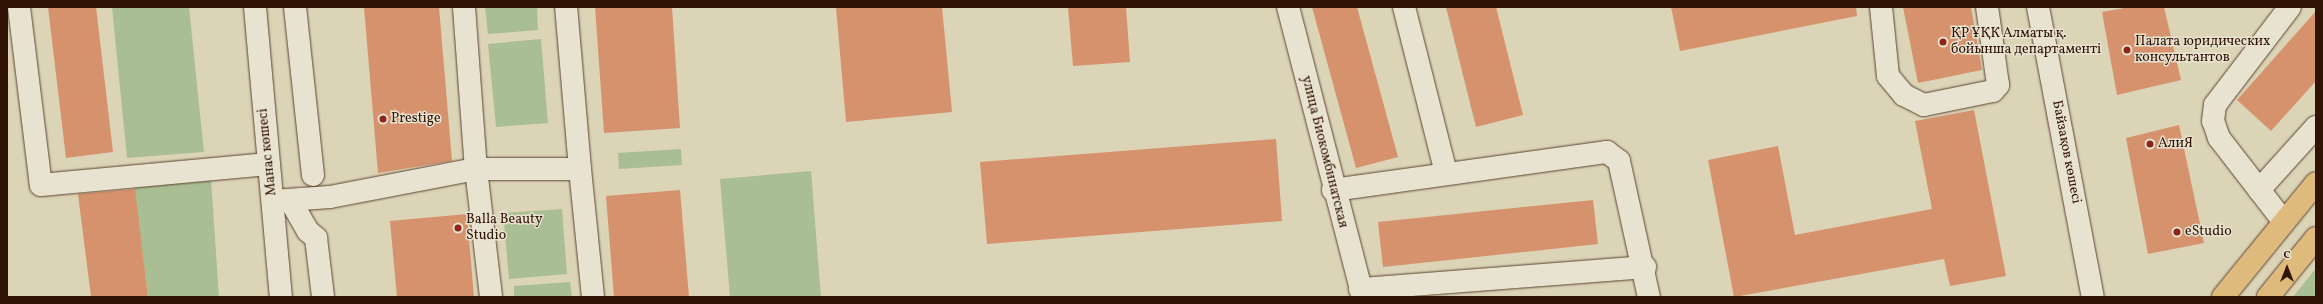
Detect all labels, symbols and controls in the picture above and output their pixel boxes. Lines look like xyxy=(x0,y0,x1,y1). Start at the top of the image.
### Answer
place label: ҚР ҰҚК Алматы қ. бойынша департаменті xyxy=(1951,26,2101,58)
place label: Палата юридических консультантов xyxy=(2135,34,2270,66)
marker: ҚР ҰҚК Алматы қ. бойынша департаменті xyxy=(1938,37,1948,47)
marker: Палата юридических консультантов xyxy=(2122,45,2132,55)
street label: улица Биокомбинатская xyxy=(1297,74,1351,230)
street label: Байзақов көшесі xyxy=(2048,99,2084,205)
street label: Манас көшесі xyxy=(255,107,281,197)
place label: Prestige xyxy=(391,111,441,127)
marker: Prestige xyxy=(378,114,388,124)
place label: АлиЯ xyxy=(2158,136,2193,152)
marker: АлиЯ xyxy=(2145,139,2155,149)
place label: Balla Beauty Studio xyxy=(466,212,543,244)
marker: Balla Beauty Studio xyxy=(453,223,463,233)
place label: eStudio xyxy=(2185,224,2232,240)
marker: eStudio xyxy=(2172,227,2182,237)
north arrow xyxy=(2267,248,2307,288)
text: С xyxy=(2283,248,2291,263)

